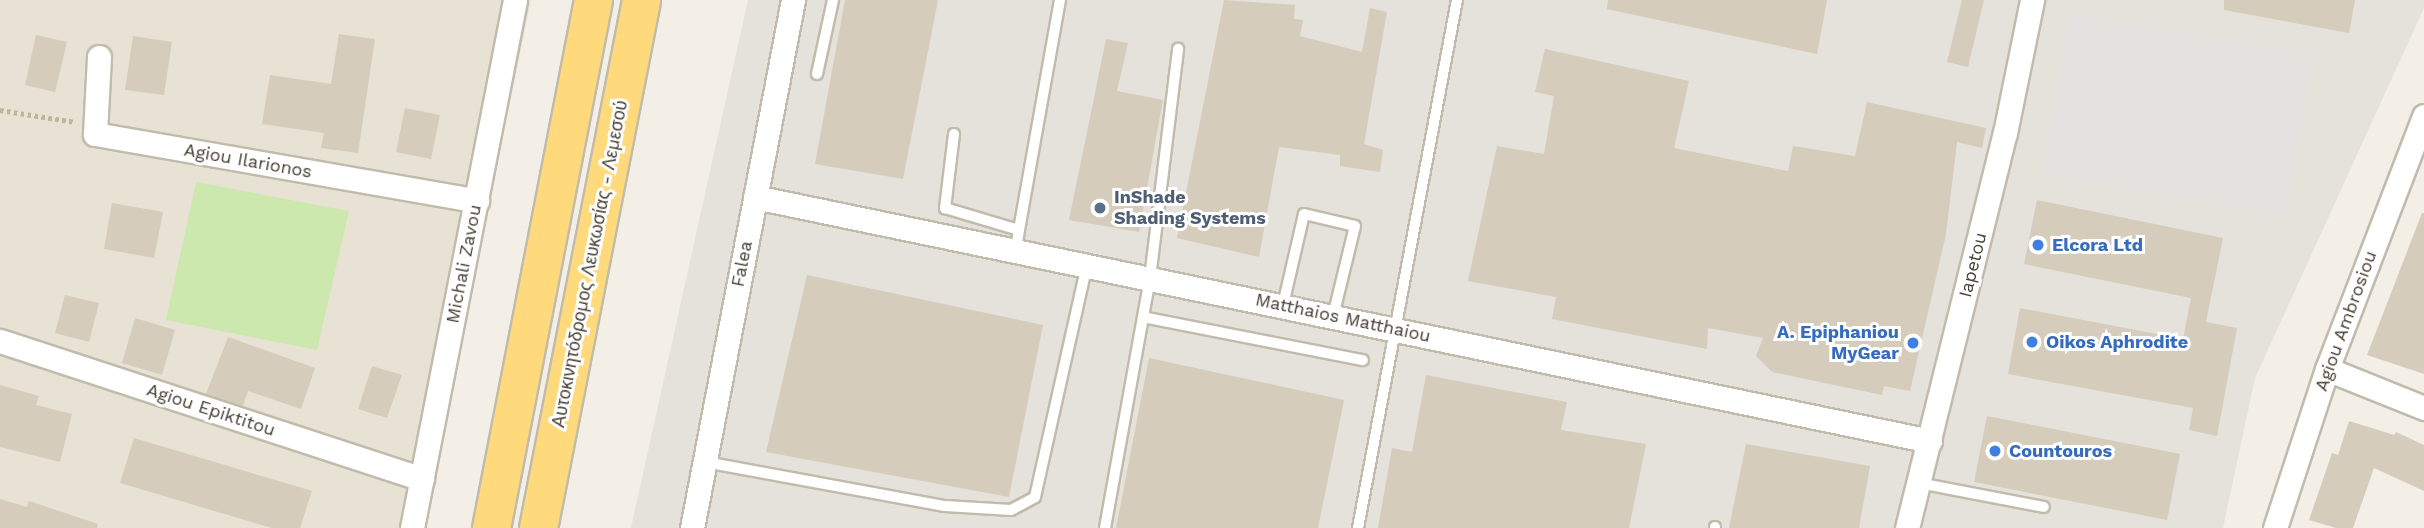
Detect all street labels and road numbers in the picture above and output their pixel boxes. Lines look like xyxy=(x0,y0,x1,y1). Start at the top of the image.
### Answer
street label: Αυτοκινητόδρομος Λευκωσίας - Λεμεσού xyxy=(548,99,632,429)
street label: Agiou Ilarionos xyxy=(182,139,314,183)
street label: Michali Zavou xyxy=(442,203,486,325)
street label: Iapetou xyxy=(1955,230,1991,300)
street label: Falea xyxy=(727,239,757,289)
street label: Agiou Ambrosiou xyxy=(2310,247,2382,395)
street label: Matthaios Matthaiou xyxy=(1253,289,1433,347)
street label: Agiou Epiktitou xyxy=(144,379,278,441)

